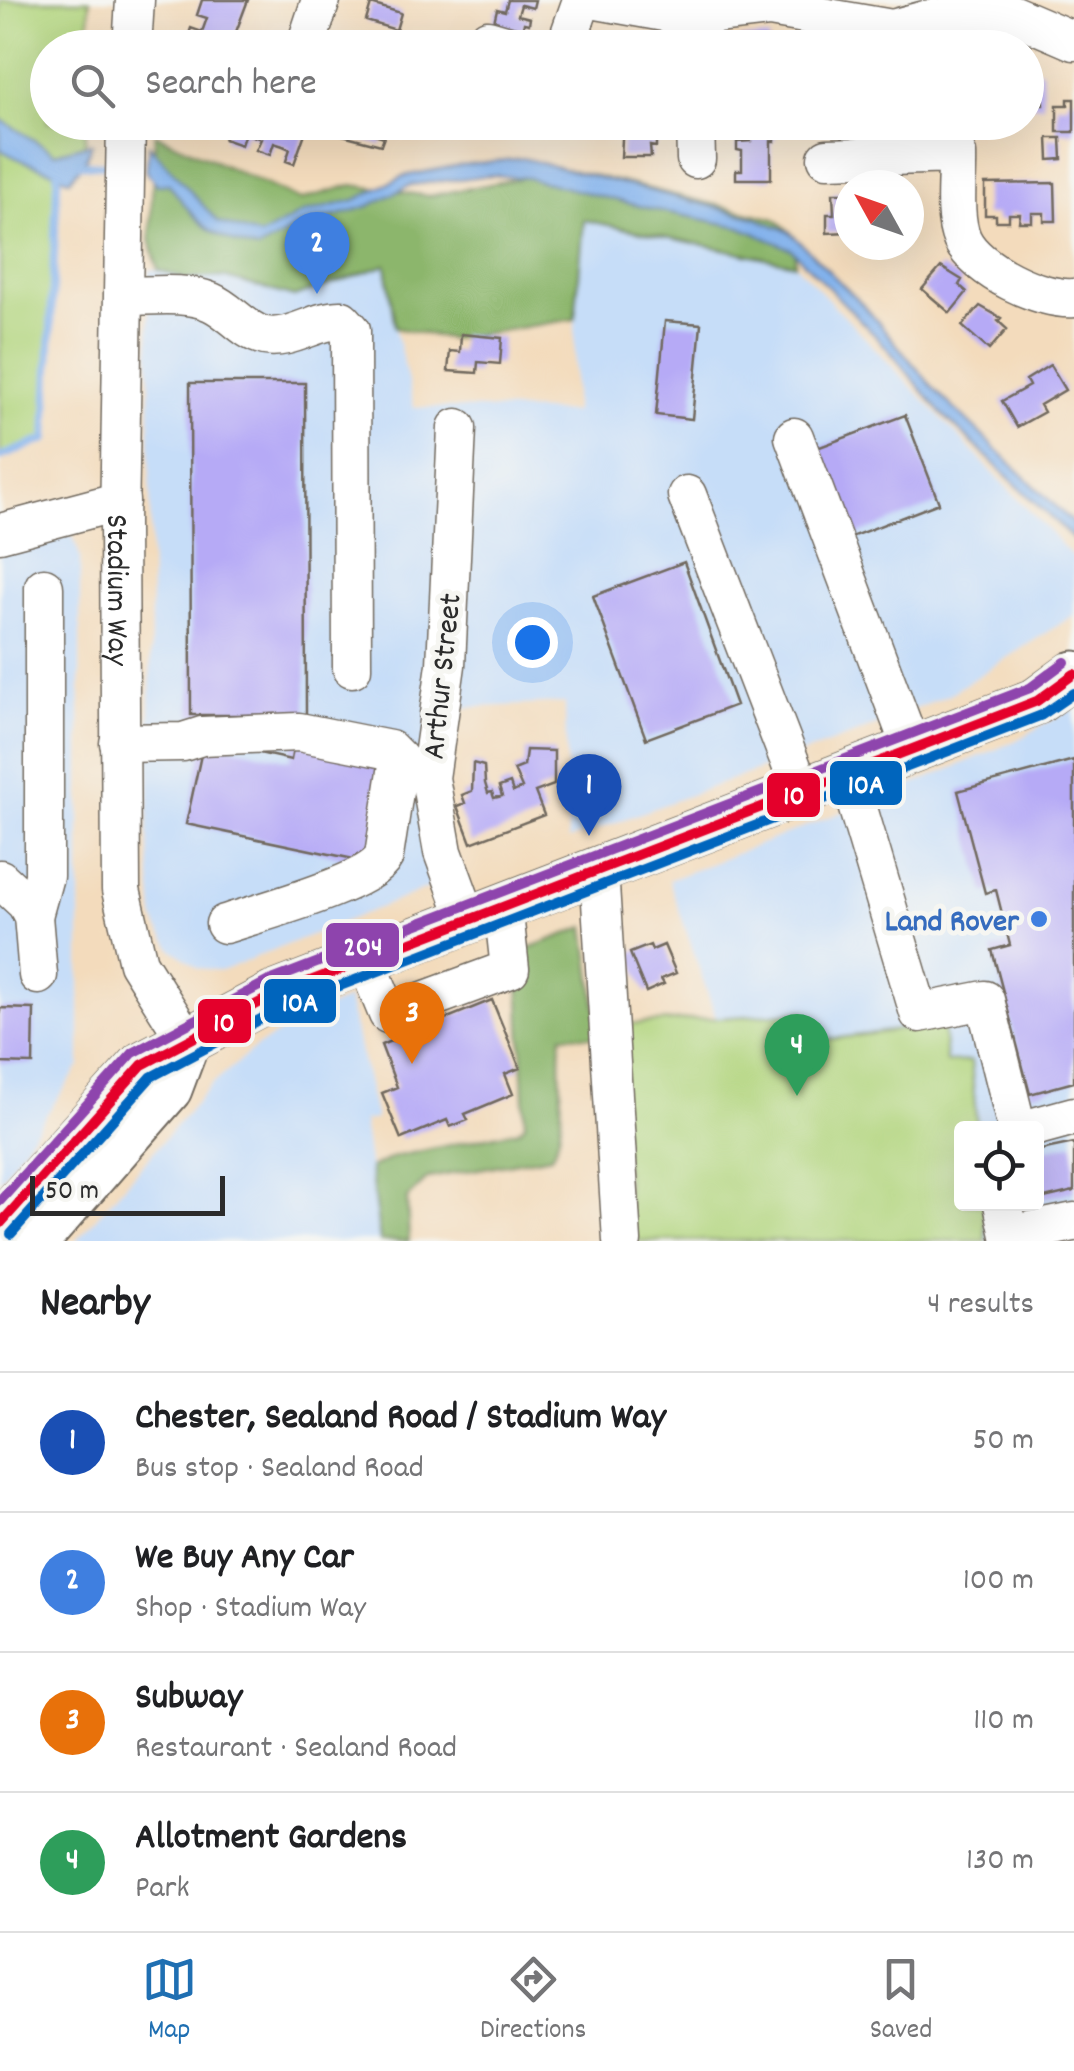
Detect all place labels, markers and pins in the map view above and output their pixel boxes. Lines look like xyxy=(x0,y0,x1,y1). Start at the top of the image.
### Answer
pin: 2 xyxy=(284,212,350,294)
pin: 1 xyxy=(556,754,622,836)
place label: Land Rover xyxy=(885,901,1020,947)
marker: Land Rover xyxy=(1028,908,1050,930)
pin: 3 xyxy=(380,982,444,1064)
pin: 4 xyxy=(764,1014,830,1096)

